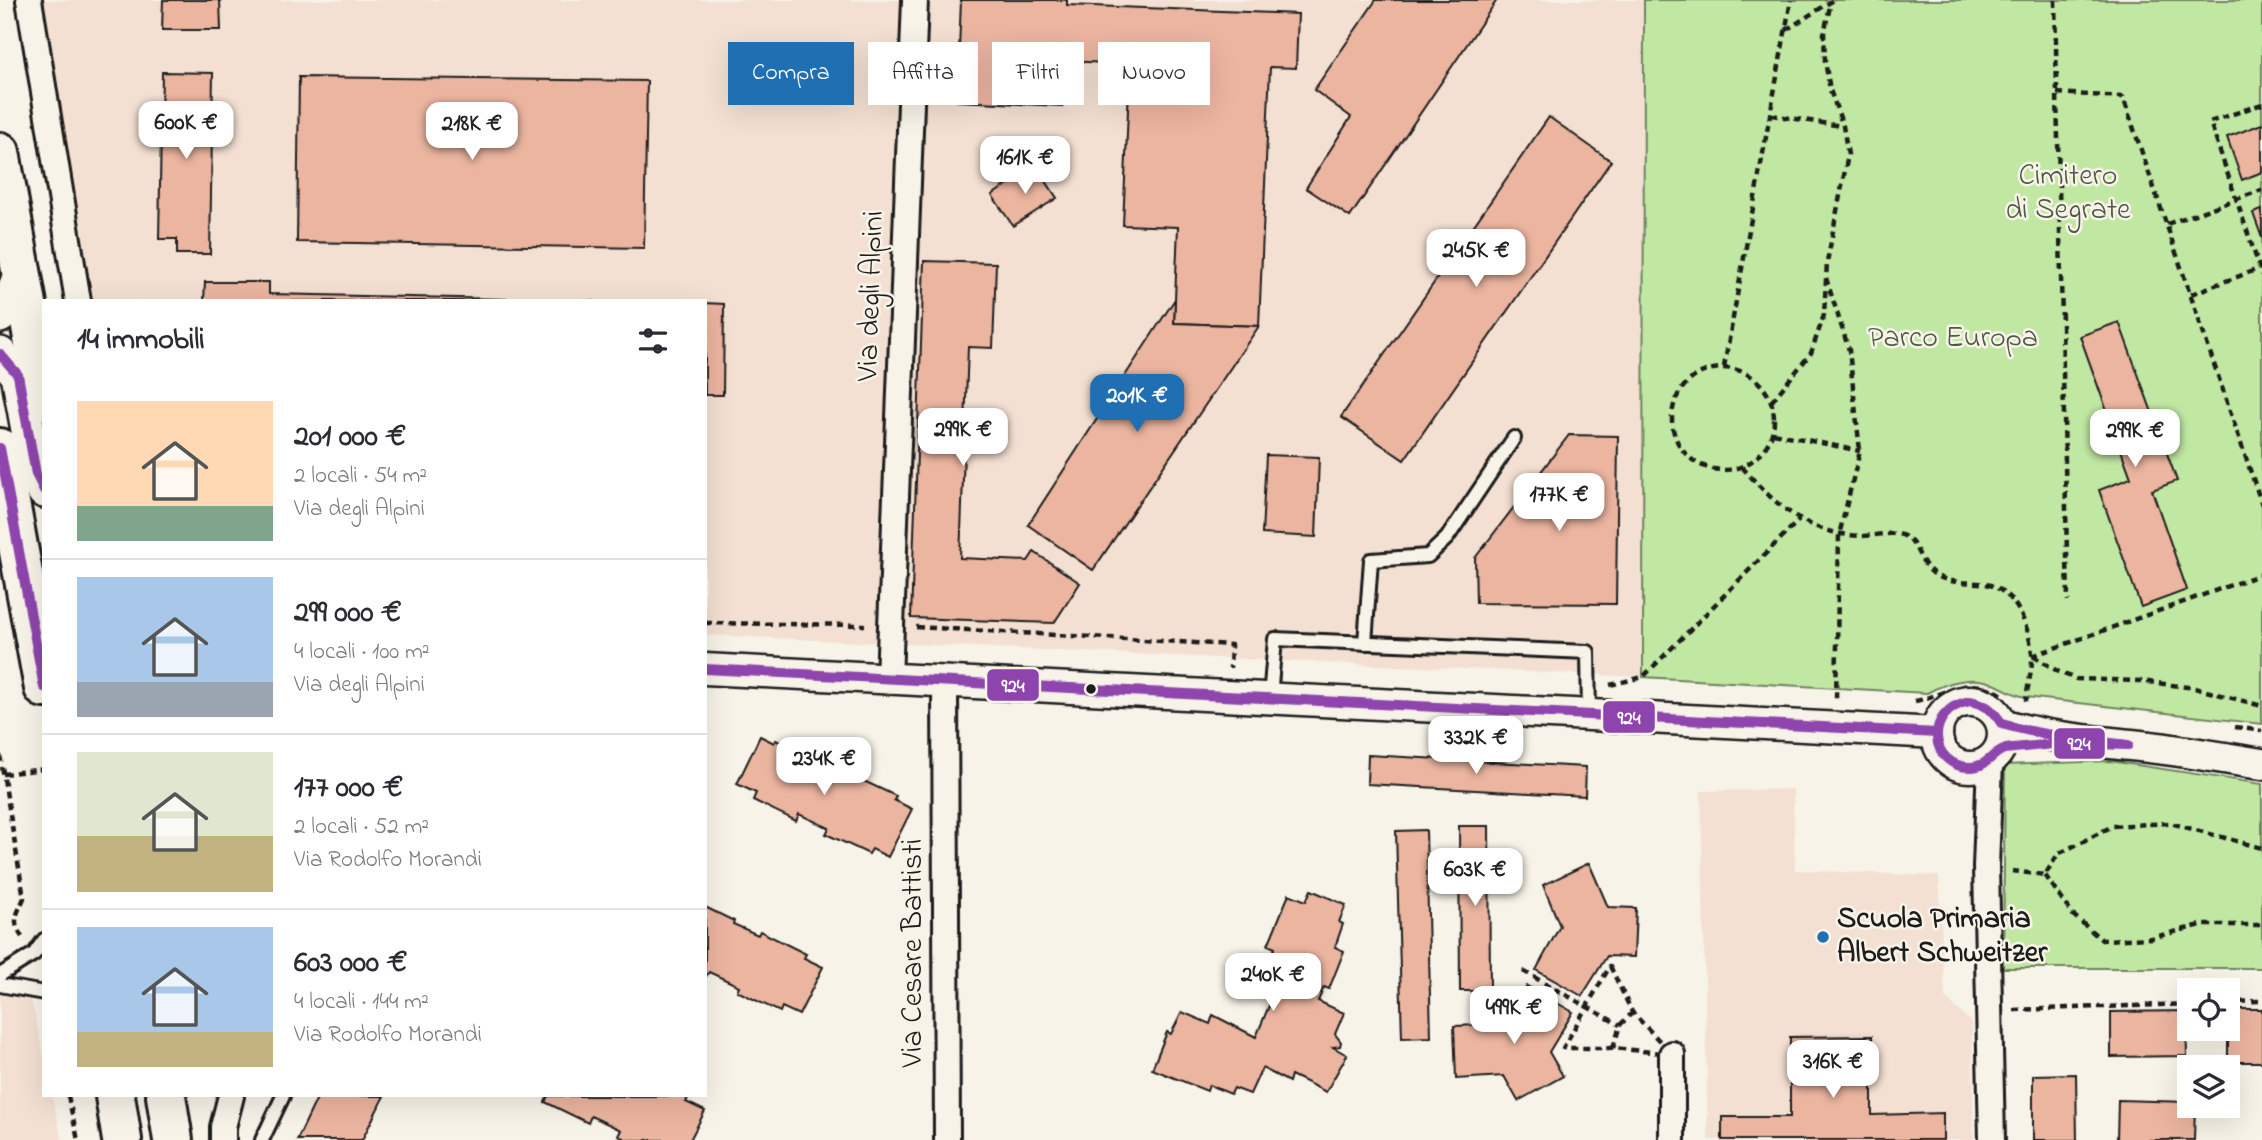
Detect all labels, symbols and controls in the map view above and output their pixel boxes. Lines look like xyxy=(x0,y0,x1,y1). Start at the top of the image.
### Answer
chip: Compra xyxy=(728,42,854,105)
chip: Affitta xyxy=(868,42,978,105)
chip: Filtri xyxy=(992,42,1084,105)
chip: Nuovo xyxy=(1098,42,1210,105)
pin: 600K € xyxy=(129,102,243,161)
pin: 218K € xyxy=(415,102,529,162)
text: 600K € xyxy=(155,107,217,140)
text: 218K € xyxy=(442,108,502,141)
pin: 161K € xyxy=(968,136,1082,196)
text: 161K € xyxy=(996,142,1054,175)
park label: Cimitero di Segrate xyxy=(2006,155,2131,233)
street label: Via degli Alpini xyxy=(847,210,897,383)
pin: 245K € xyxy=(1419,230,1533,289)
text: 245K € xyxy=(1443,235,1510,268)
park label: Parco Europa xyxy=(1868,317,2038,361)
text: 14 immobili xyxy=(77,319,205,363)
icon: filters xyxy=(634,322,672,360)
pin: 201K € xyxy=(1080,374,1194,434)
text: 201K € xyxy=(1106,380,1168,413)
pin: 299K € xyxy=(906,408,1020,468)
pin: 299K € xyxy=(2078,410,2192,469)
text: 299K € xyxy=(934,414,992,447)
text: 299K € xyxy=(2106,415,2164,448)
text: 201 000 € xyxy=(294,416,406,460)
icon: home xyxy=(133,429,217,513)
text: 2 locali · 54 m² xyxy=(294,460,427,493)
pin: 177K € xyxy=(1502,474,1616,533)
text: 177K € xyxy=(1529,479,1589,512)
text: Via degli Alpini xyxy=(294,493,425,526)
text: 299 000 € xyxy=(294,592,402,636)
icon: home xyxy=(133,605,217,689)
text: 4 locali · 100 m² xyxy=(294,636,430,669)
line badge: 924 xyxy=(986,668,1040,702)
text: Via degli Alpini xyxy=(294,669,425,702)
text: 924 xyxy=(1001,674,1025,701)
unlabelled marker xyxy=(1084,682,1098,696)
line badge: 924 xyxy=(1602,700,1656,734)
text: 924 xyxy=(1617,706,1641,733)
pin: 332K € xyxy=(1419,716,1533,776)
text: 332K € xyxy=(1444,722,1508,755)
line badge: 924 xyxy=(2053,727,2106,760)
text: 924 xyxy=(2067,732,2091,759)
pin: 234K € xyxy=(767,738,881,797)
text: 234K € xyxy=(792,743,856,776)
text: 177 000 € xyxy=(294,767,403,811)
icon: home xyxy=(133,780,217,864)
text: 2 locali · 52 m² xyxy=(294,811,429,844)
street label: Via Cesare Battisti xyxy=(892,838,936,1069)
text: Via Rodolfo Morandi xyxy=(294,844,482,877)
pin: 603K € xyxy=(1418,848,1532,908)
text: 603K € xyxy=(1444,854,1506,887)
place label: Scuola Primaria Albert Schweitzer xyxy=(1837,898,2048,976)
marker: Scuola Primaria Albert Schweitzer xyxy=(1815,929,1831,945)
text: 603 000 € xyxy=(294,942,407,986)
pin: 240K € xyxy=(1216,954,1330,1013)
icon: home xyxy=(133,955,217,1039)
text: 240K € xyxy=(1241,959,1305,992)
map controls xyxy=(2177,978,2240,1118)
button: locate xyxy=(2177,978,2240,1041)
text: 4 locali · 144 m² xyxy=(294,986,429,1019)
pin: 499K € xyxy=(1457,986,1571,1046)
text: 499K € xyxy=(1486,992,1542,1025)
text: Via Rodolfo Morandi xyxy=(294,1019,482,1052)
pin: 316K € xyxy=(1776,1040,1890,1100)
text: 316K € xyxy=(1803,1046,1863,1079)
button: layers xyxy=(2177,1055,2240,1118)

